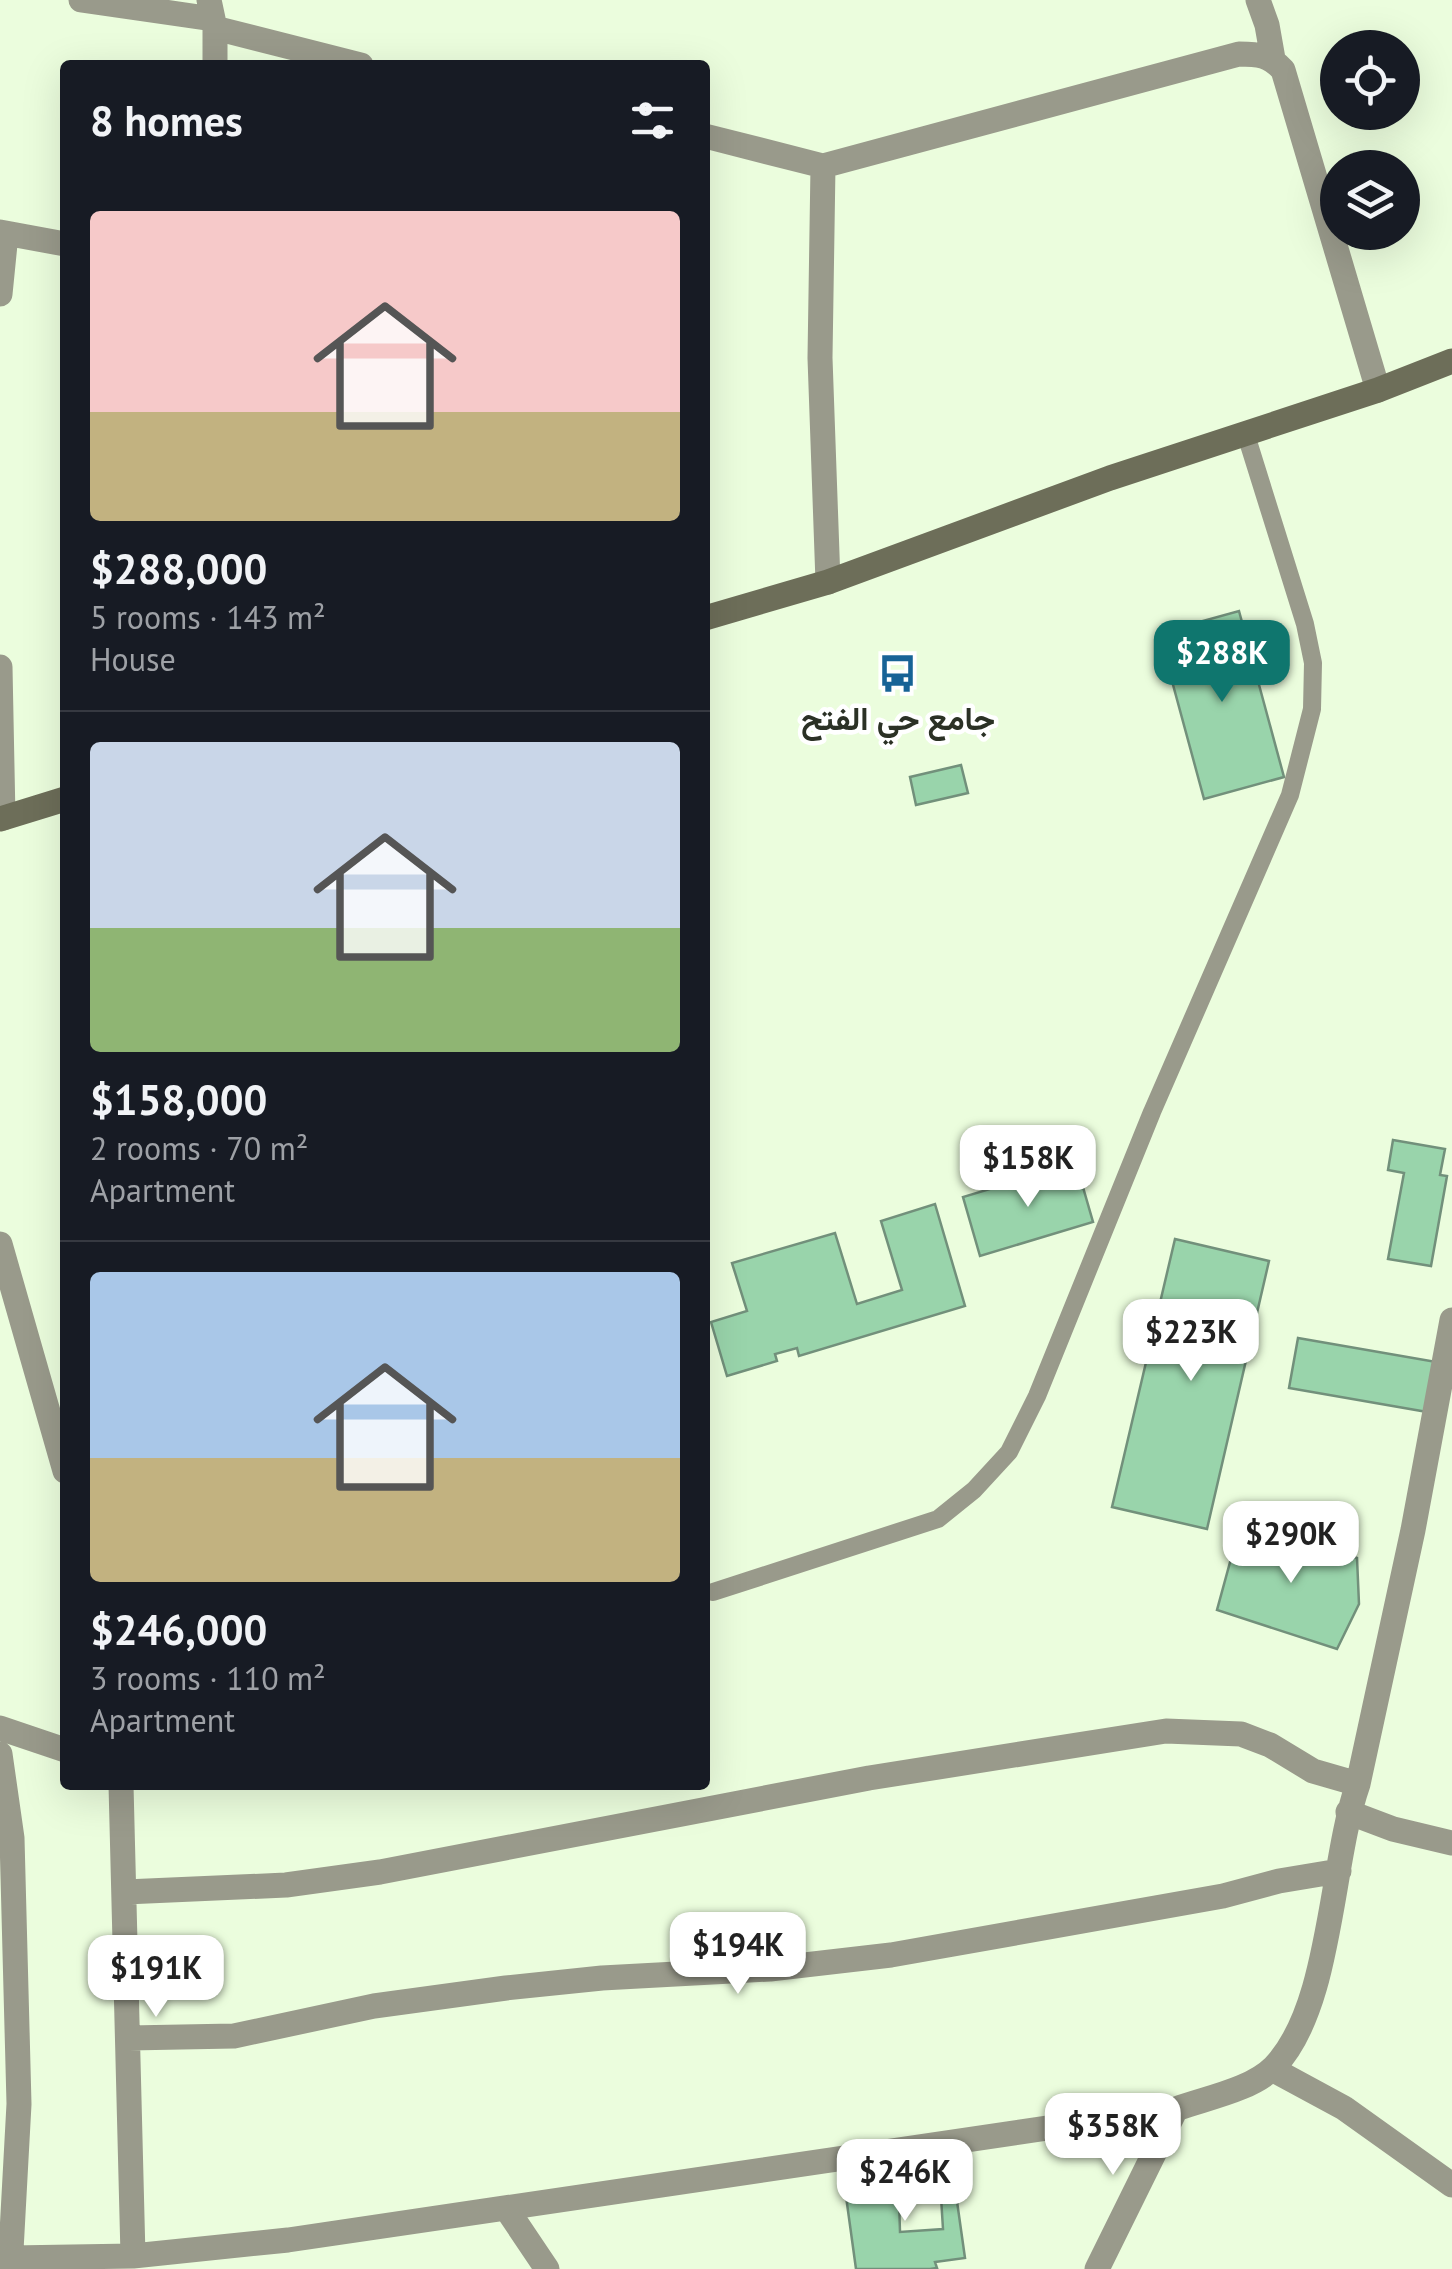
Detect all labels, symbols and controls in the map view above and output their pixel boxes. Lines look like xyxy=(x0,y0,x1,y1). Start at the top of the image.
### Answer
map controls xyxy=(1320,30,1420,250)
button: locate xyxy=(1320,30,1420,130)
text: 8 homes xyxy=(90,93,243,148)
icon: filters xyxy=(625,93,680,148)
button: layers xyxy=(1320,150,1420,250)
icon: home xyxy=(295,276,475,456)
text: $288,000 xyxy=(90,541,267,596)
text: 5 rooms · 143 m² xyxy=(90,596,326,638)
pin: $288K xyxy=(1152,620,1292,705)
text: $288K xyxy=(1176,631,1268,673)
text: House xyxy=(90,638,176,680)
bus stop icon: جامع حي الفتح xyxy=(877,652,919,694)
place label: جامع حي الفتح xyxy=(801,697,995,746)
icon: home xyxy=(295,807,475,987)
text: $158,000 xyxy=(90,1072,267,1127)
pin: $158K xyxy=(958,1125,1098,1210)
text: 2 rooms · 70 m² xyxy=(90,1127,308,1169)
text: $158K xyxy=(982,1136,1074,1178)
text: Apartment xyxy=(90,1169,235,1211)
pin: $223K xyxy=(1121,1299,1261,1384)
text: $223K xyxy=(1145,1310,1237,1352)
icon: home xyxy=(295,1337,475,1517)
pin: $290K xyxy=(1221,1501,1361,1586)
text: $290K xyxy=(1245,1512,1337,1554)
text: $246,000 xyxy=(90,1602,267,1657)
text: 3 rooms · 110 m² xyxy=(90,1657,326,1699)
text: Apartment xyxy=(90,1699,235,1741)
pin: $194K xyxy=(668,1912,808,1997)
text: $194K xyxy=(692,1923,784,1965)
pin: $191K xyxy=(86,1935,226,2020)
text: $191K xyxy=(110,1946,202,1988)
pin: $358K xyxy=(1043,2093,1183,2178)
text: $358K xyxy=(1067,2104,1159,2146)
pin: $246K xyxy=(835,2139,975,2224)
text: $246K xyxy=(859,2150,951,2192)

